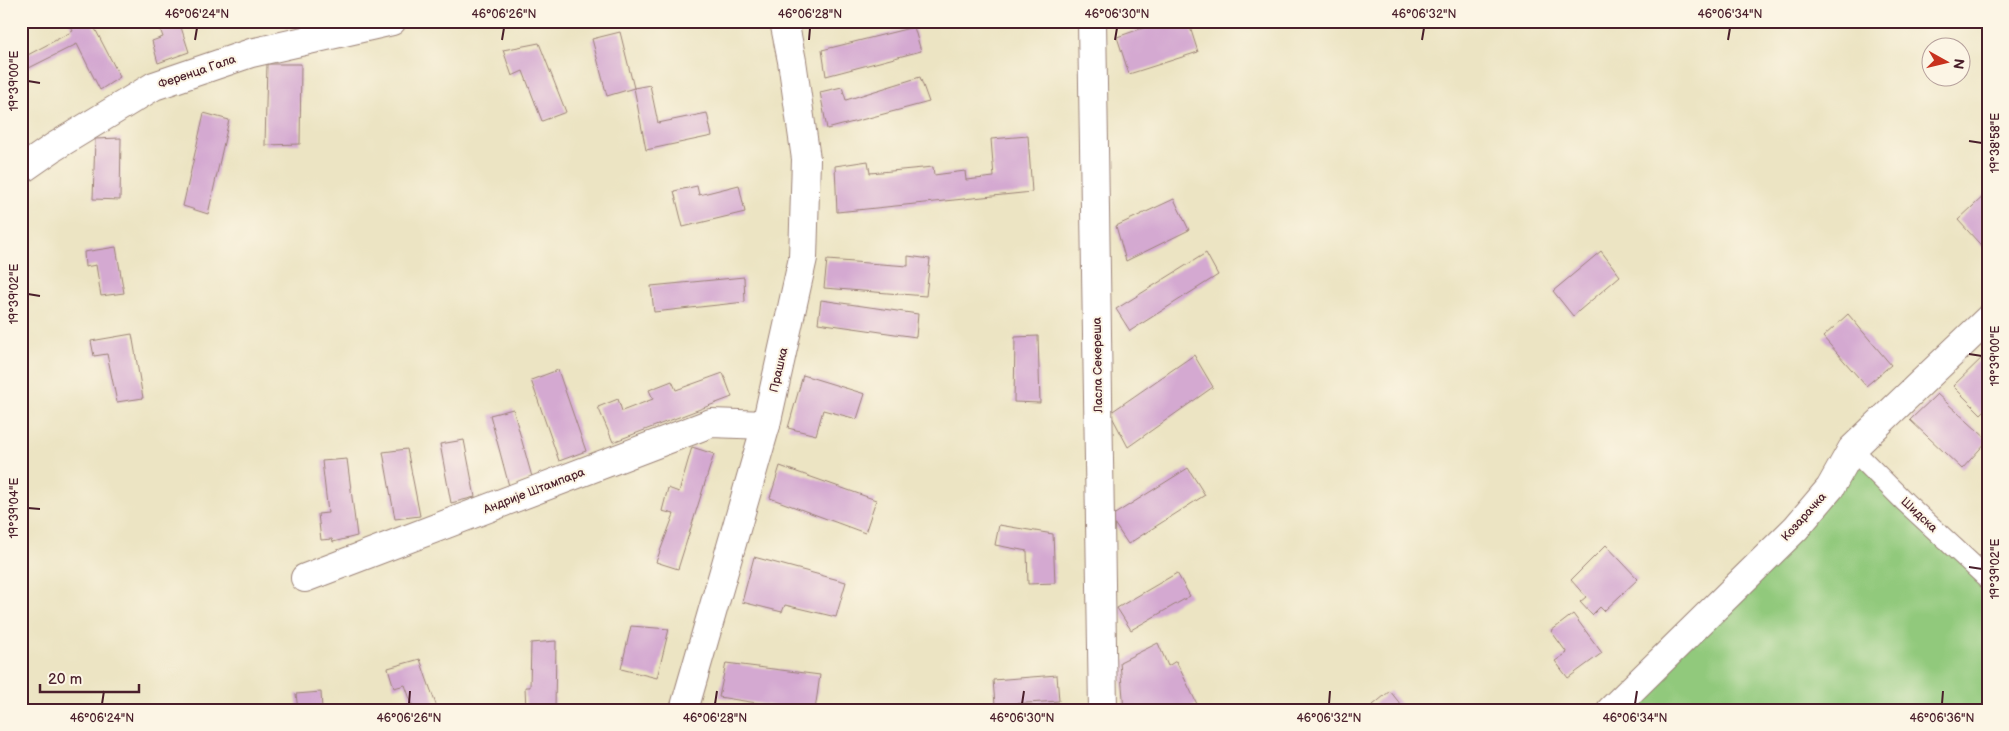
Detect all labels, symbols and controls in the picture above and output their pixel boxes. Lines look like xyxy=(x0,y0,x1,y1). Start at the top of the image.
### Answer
text: 46°06'24"N xyxy=(165,7,229,22)
text: 46°06'26"N xyxy=(472,7,536,22)
text: 46°06'28"N xyxy=(778,7,842,22)
text: 46°06'30"N xyxy=(1085,7,1149,22)
text: 46°06'32"N xyxy=(1392,7,1456,22)
text: 46°06'34"N xyxy=(1697,7,1763,22)
north arrow xyxy=(1922,38,1972,88)
text: 19°39'00"E xyxy=(7,51,22,111)
street label: Ференца Гала xyxy=(156,52,238,92)
text: N xyxy=(1949,57,1968,70)
text: 19°38'58"E xyxy=(1988,113,2003,173)
text: 19°39'02"E xyxy=(7,264,22,324)
street label: Ласла Секереша xyxy=(1090,317,1106,414)
text: 19°39'00"E xyxy=(1988,326,2003,386)
street label: Прашка xyxy=(767,346,791,394)
street label: Андрије Штампара xyxy=(480,465,587,518)
text: 19°39'04"E xyxy=(7,477,22,538)
street label: Козарачка xyxy=(1778,490,1830,544)
street label: Шидска xyxy=(1898,494,1940,536)
text: 19°39'02"E xyxy=(1988,539,2003,599)
scale bar xyxy=(40,661,139,693)
text: 20 m xyxy=(48,670,82,689)
text: 46°06'24"N xyxy=(70,711,134,726)
text: 46°06'26"N xyxy=(377,711,441,726)
text: 46°06'28"N xyxy=(683,711,747,726)
text: 46°06'30"N xyxy=(990,711,1054,726)
text: 46°06'32"N xyxy=(1297,711,1361,726)
text: 46°06'34"N xyxy=(1602,711,1668,726)
text: 46°06'36"N xyxy=(1909,711,1975,726)

